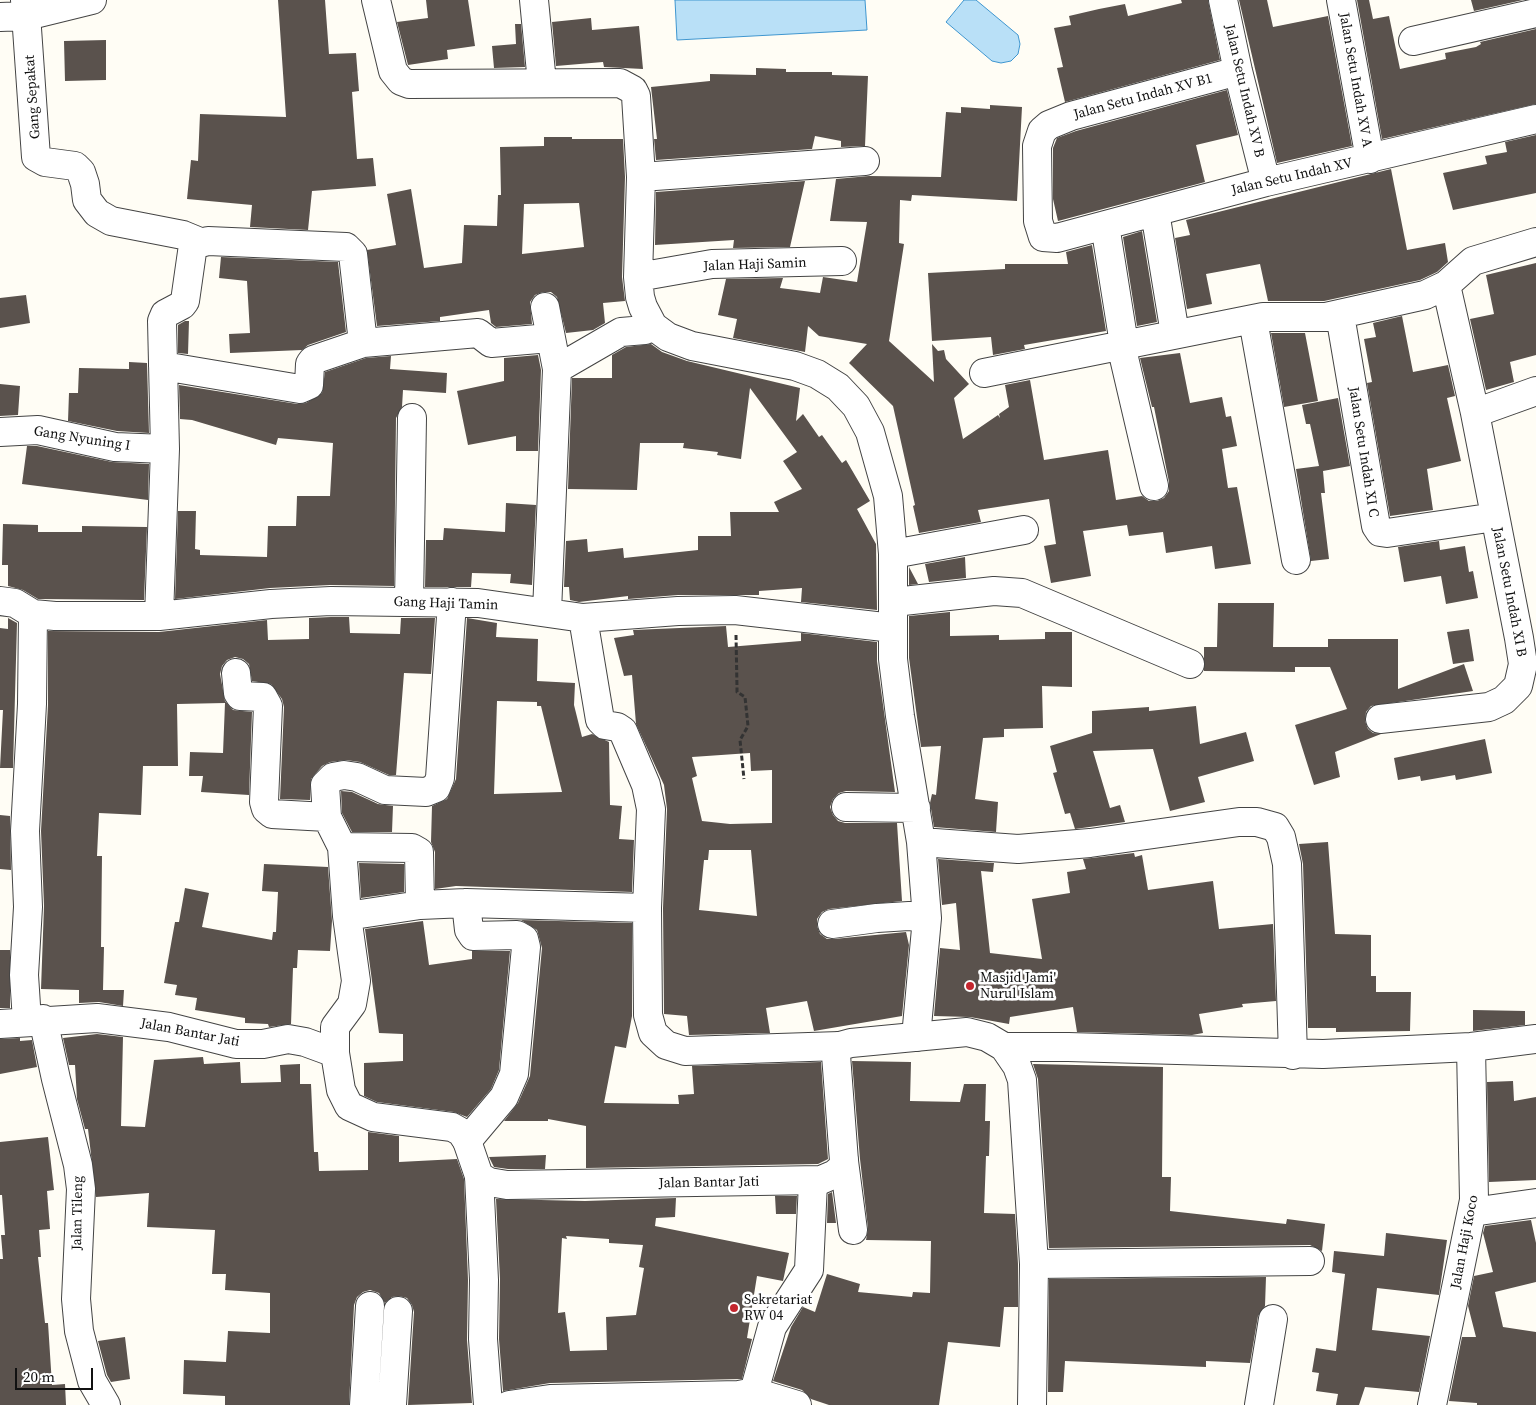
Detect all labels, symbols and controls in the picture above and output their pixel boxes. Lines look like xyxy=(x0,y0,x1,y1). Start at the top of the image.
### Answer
street label: Jalan Setu Indah XV A xyxy=(1335,11,1375,149)
street label: Jalan Setu Indah XV B xyxy=(1221,23,1267,159)
street label: Gang Sepakat xyxy=(22,54,44,140)
street label: Jalan Setu Indah XV B1 xyxy=(1072,70,1214,124)
street label: Jalan Setu Indah XV xyxy=(1230,155,1354,199)
street label: Jalan Haji Samin xyxy=(703,255,807,275)
street label: Jalan Setu Indah XI C xyxy=(1344,386,1382,518)
street label: Gang Nyuning I xyxy=(32,423,132,455)
street label: Jalan Setu Indah XI B xyxy=(1488,526,1530,658)
street label: Gang Haji Tamin xyxy=(393,594,499,614)
place label: Masjid Jami' Nurul Islam xyxy=(980,970,1056,1002)
marker: Masjid Jami' Nurul Islam xyxy=(964,980,976,992)
street label: Jalan Bantar Jati xyxy=(139,1015,241,1051)
street label: Jalan Bantar Jati xyxy=(659,1174,759,1192)
street label: Jalan Tileng xyxy=(69,1176,87,1250)
street label: Jalan Haji Koco xyxy=(1448,1194,1482,1290)
place label: Sekretariat RW 04 xyxy=(744,1292,812,1324)
marker: Sekretariat RW 04 xyxy=(728,1302,740,1314)
scale bar xyxy=(18,1358,95,1390)
text: 20 m xyxy=(23,1366,55,1387)

